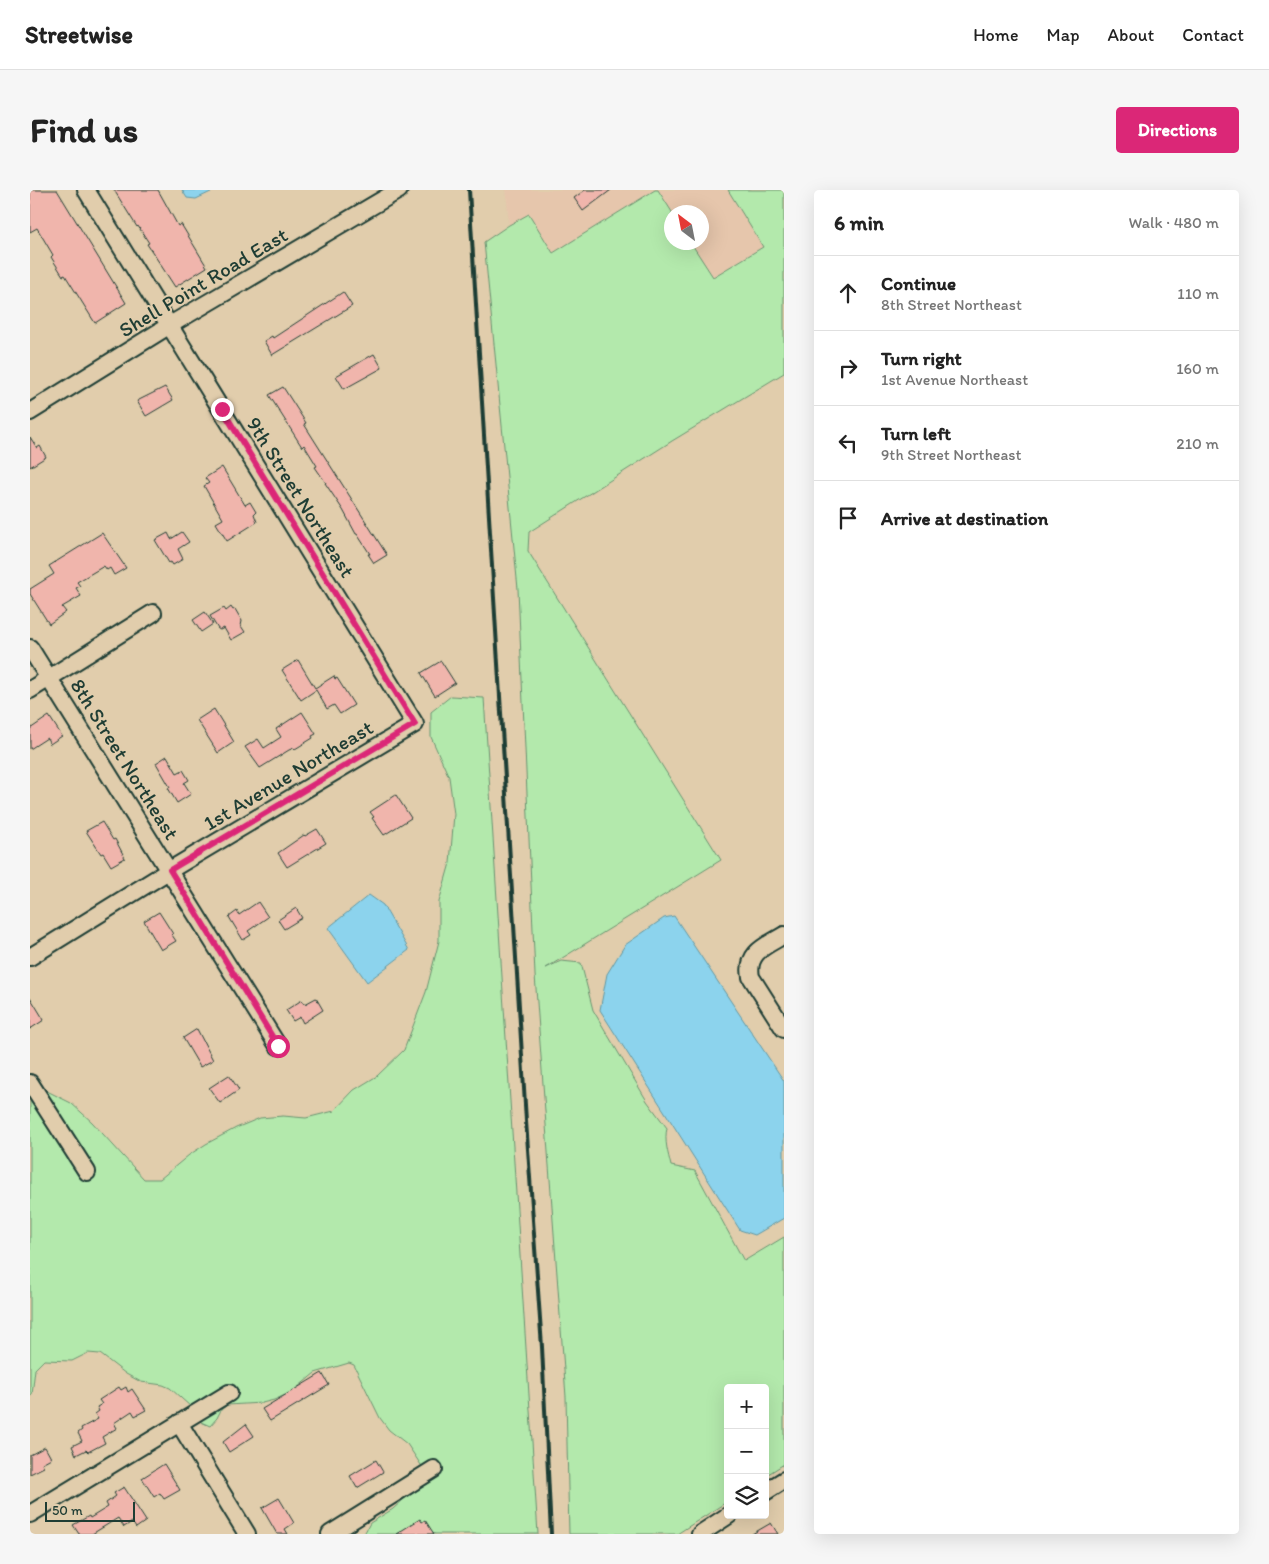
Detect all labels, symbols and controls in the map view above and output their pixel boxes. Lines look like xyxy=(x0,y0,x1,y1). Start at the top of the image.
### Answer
text: Streetwise xyxy=(25,20,133,49)
text: Home xyxy=(973,24,1019,46)
text: Map xyxy=(1047,24,1080,46)
text: About xyxy=(1108,24,1154,46)
text: Contact xyxy=(1182,24,1244,46)
button: Directions xyxy=(1116,107,1239,153)
text: Find us xyxy=(30,109,138,151)
north arrow xyxy=(664,205,709,250)
text: 6 min xyxy=(834,210,884,235)
text: Walk · 480 m xyxy=(1129,213,1219,232)
street label: Shell Point Road East xyxy=(114,222,292,342)
text: Continue xyxy=(881,272,956,295)
icon: ahead xyxy=(834,279,862,307)
text: 110 m xyxy=(1177,284,1219,303)
text: 8th Street Northeast xyxy=(881,295,1022,314)
text: Turn right xyxy=(881,347,962,370)
icon: right xyxy=(834,354,862,382)
text: 160 m xyxy=(1176,359,1219,378)
text: 1st Avenue Northeast xyxy=(881,370,1028,389)
route end xyxy=(211,398,234,421)
street label: 9th Street Northeast xyxy=(242,412,361,582)
text: Turn left xyxy=(881,422,951,445)
icon: left xyxy=(834,429,862,457)
text: 210 m xyxy=(1176,434,1219,453)
text: 9th Street Northeast xyxy=(881,445,1022,464)
icon: arrive xyxy=(834,504,862,532)
text: Arrive at destination xyxy=(881,507,1048,530)
street label: 8th Street Northeast xyxy=(65,674,185,844)
street label: 1st Avenue Northeast xyxy=(199,714,377,835)
route start xyxy=(267,1035,290,1058)
map controls xyxy=(724,1384,769,1519)
button: + xyxy=(724,1384,769,1429)
button: − xyxy=(724,1429,769,1474)
button: layers xyxy=(724,1474,769,1519)
scale bar xyxy=(45,1499,135,1522)
text: 50 m xyxy=(52,1502,83,1519)

